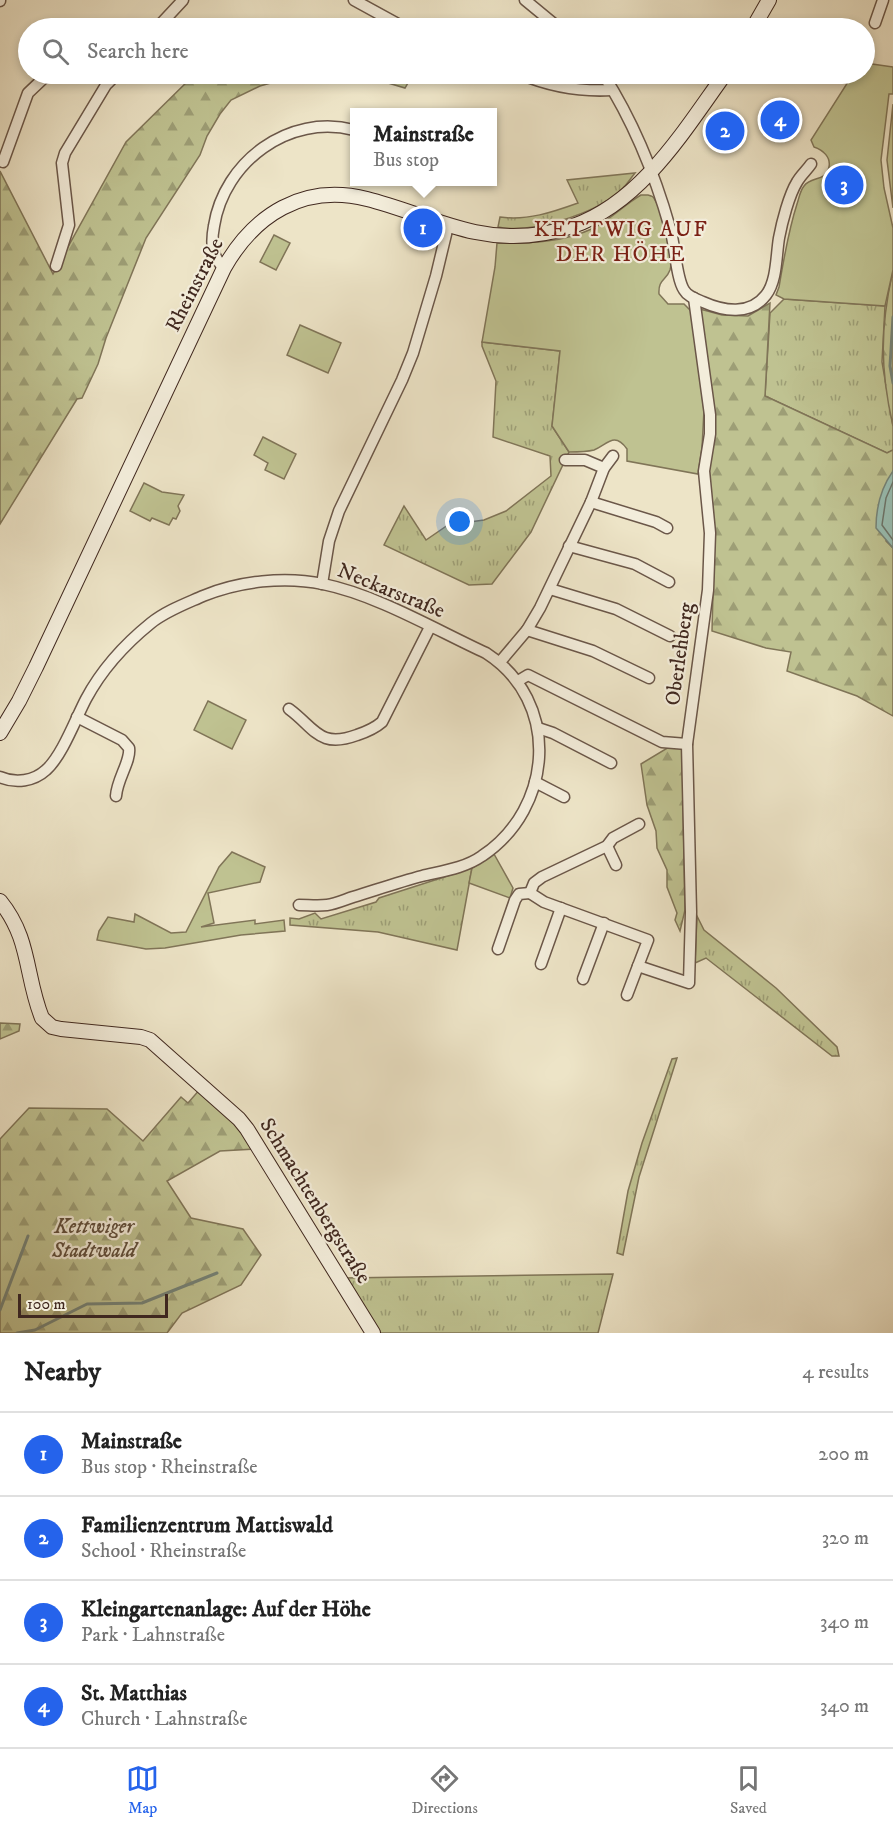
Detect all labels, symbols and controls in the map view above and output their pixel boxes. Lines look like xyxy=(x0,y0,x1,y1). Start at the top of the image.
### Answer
search box xyxy=(18,18,875,84)
icon: search xyxy=(39,35,72,68)
text: Search here xyxy=(87,38,189,65)
pin: 4 xyxy=(760,98,800,142)
popup xyxy=(350,108,497,186)
pin: 2 xyxy=(706,108,744,154)
text: Mainstraße xyxy=(373,121,474,148)
text: Bus stop xyxy=(373,148,439,173)
pin: 3 xyxy=(824,162,864,207)
pin: 1 xyxy=(404,206,442,250)
district label: KETTWIG AUF DER HÖHE xyxy=(534,216,708,268)
street label: Rheinstraße xyxy=(160,233,230,336)
your location xyxy=(445,507,474,536)
street label: Neckarstraße xyxy=(333,558,449,624)
street label: Oberlehberg xyxy=(660,600,700,707)
street label: Schmachtenbergstraße xyxy=(253,1113,377,1289)
park label: Kettwiger Stadtwald xyxy=(51,1214,139,1264)
scale bar xyxy=(18,1291,168,1318)
text: 100 m xyxy=(27,1294,66,1314)
text: Nearby xyxy=(24,1356,101,1389)
text: 4 results xyxy=(802,1360,869,1385)
text: Mainstraße xyxy=(81,1428,182,1455)
text: 1 xyxy=(40,1442,47,1467)
text: 200 m xyxy=(818,1442,869,1467)
text: Bus stop · Rheinstraße xyxy=(81,1455,258,1480)
text: Familienzentrum Mattiswald xyxy=(81,1512,333,1539)
text: 2 xyxy=(39,1526,48,1551)
text: 320 m xyxy=(822,1526,869,1551)
text: School · Rheinstraße xyxy=(81,1539,246,1564)
text: Kleingartenanlage: Auf der Höhe xyxy=(81,1596,371,1623)
text: 3 xyxy=(40,1610,47,1635)
text: 340 m xyxy=(820,1610,869,1635)
text: Park · Lahnstraße xyxy=(81,1623,225,1648)
text: St. Matthias xyxy=(81,1680,187,1707)
text: 4 xyxy=(38,1694,49,1719)
text: 340 m xyxy=(820,1694,869,1719)
text: Church · Lahnstraße xyxy=(81,1707,247,1732)
tab: Map xyxy=(126,1762,159,1818)
tab: Directions xyxy=(411,1762,478,1818)
tab: Saved xyxy=(730,1762,767,1818)

